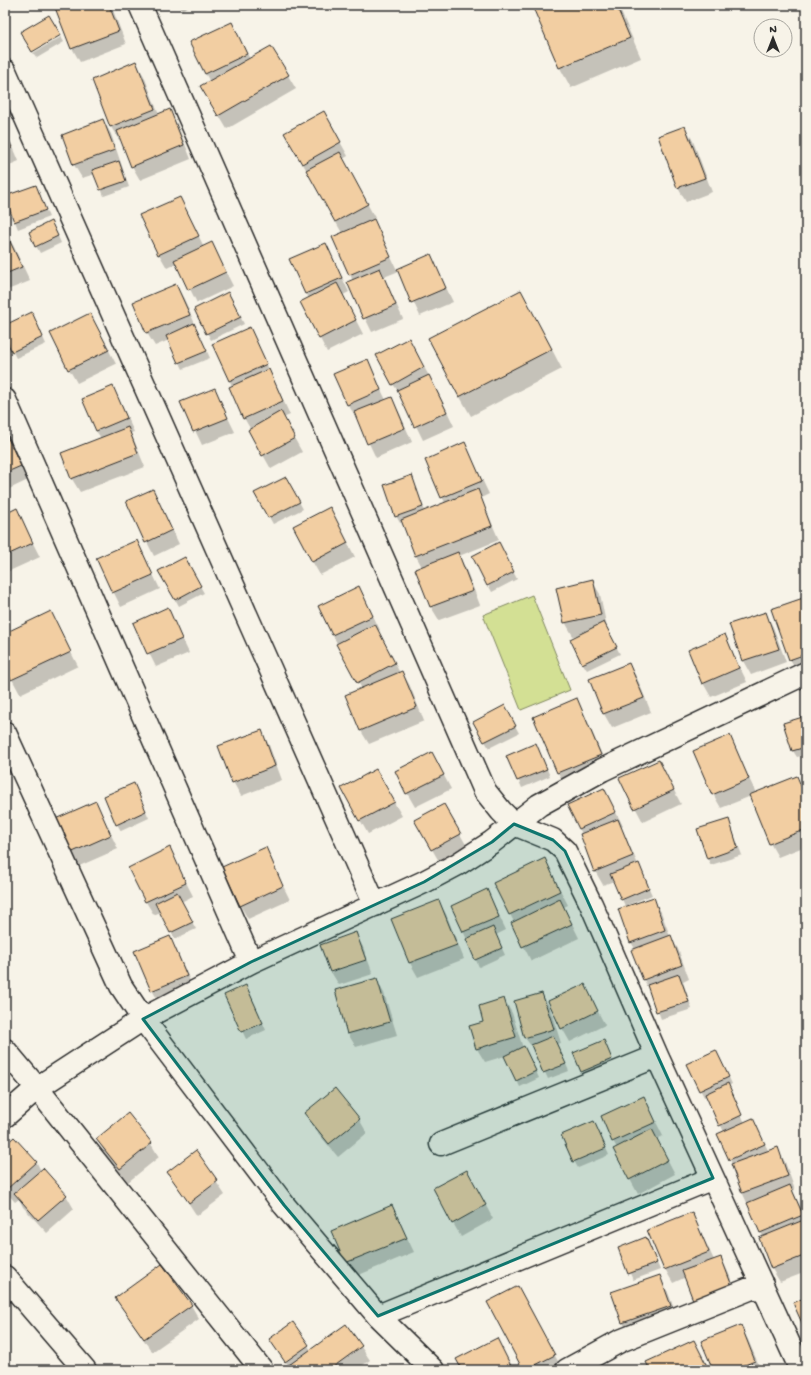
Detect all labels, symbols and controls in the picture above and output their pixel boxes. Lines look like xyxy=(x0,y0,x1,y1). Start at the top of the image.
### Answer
north arrow xyxy=(753,18,793,58)
text: N xyxy=(769,24,777,36)

